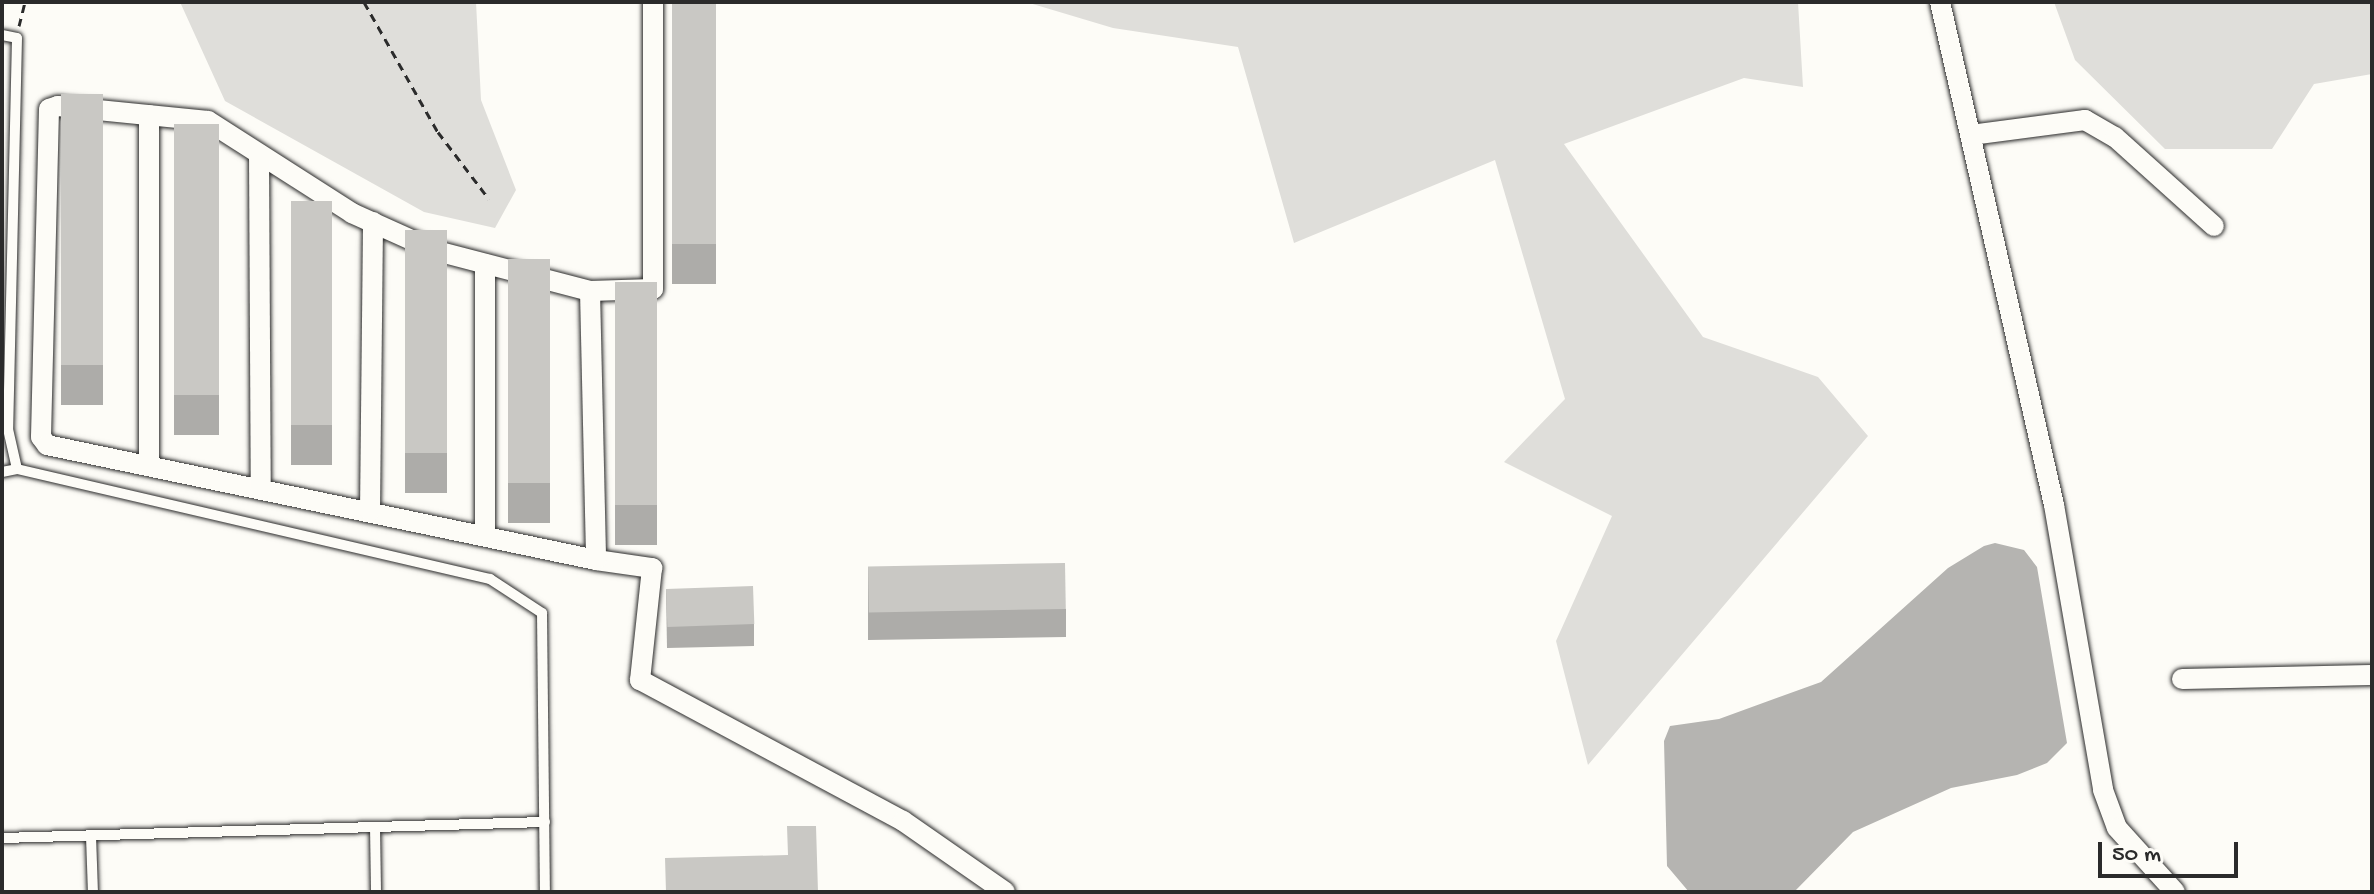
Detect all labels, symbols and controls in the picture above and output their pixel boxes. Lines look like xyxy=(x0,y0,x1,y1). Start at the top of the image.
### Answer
scale bar xyxy=(2102,826,2242,876)
text: 50 m xyxy=(2112,841,2161,870)

